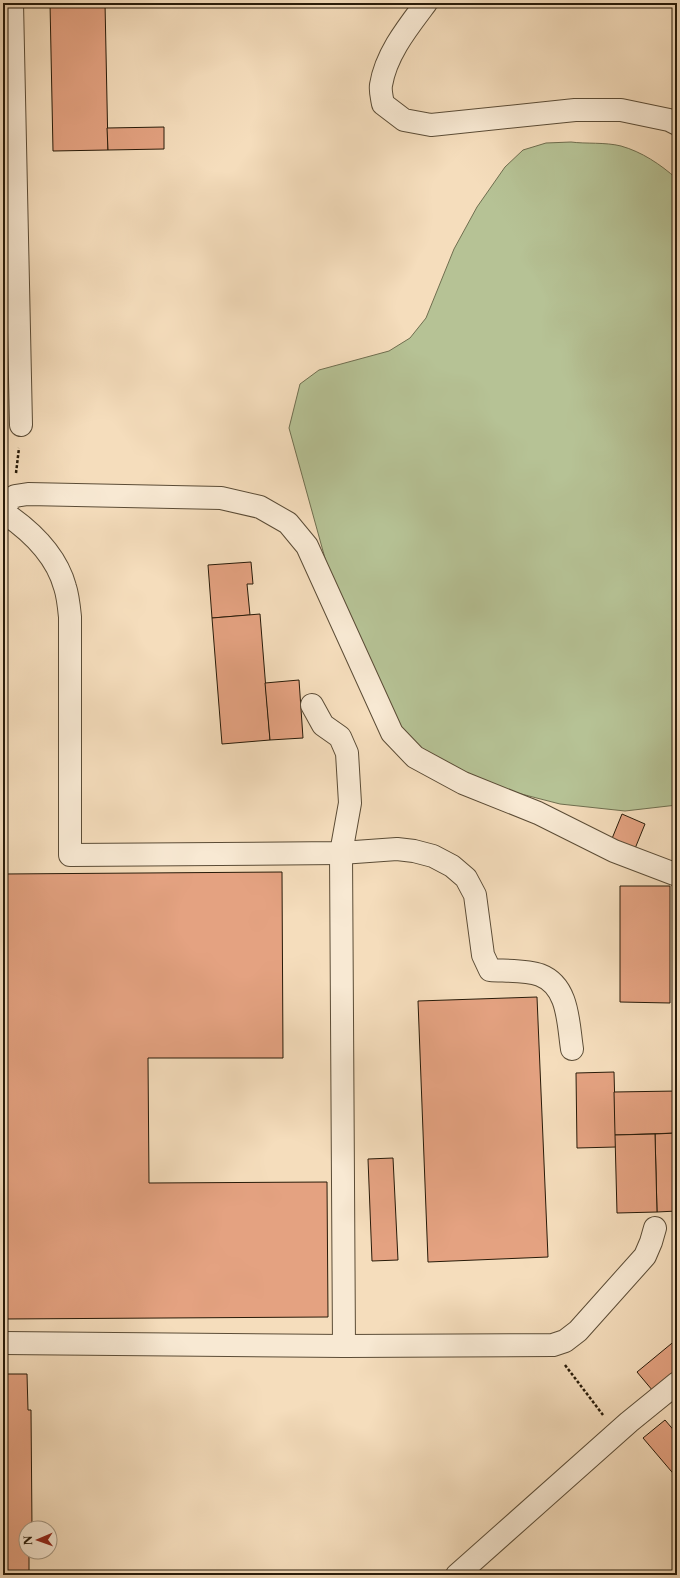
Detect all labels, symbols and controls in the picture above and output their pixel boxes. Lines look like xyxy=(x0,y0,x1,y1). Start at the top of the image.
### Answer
north arrow xyxy=(18,1520,58,1560)
text: N xyxy=(21,1535,35,1545)

